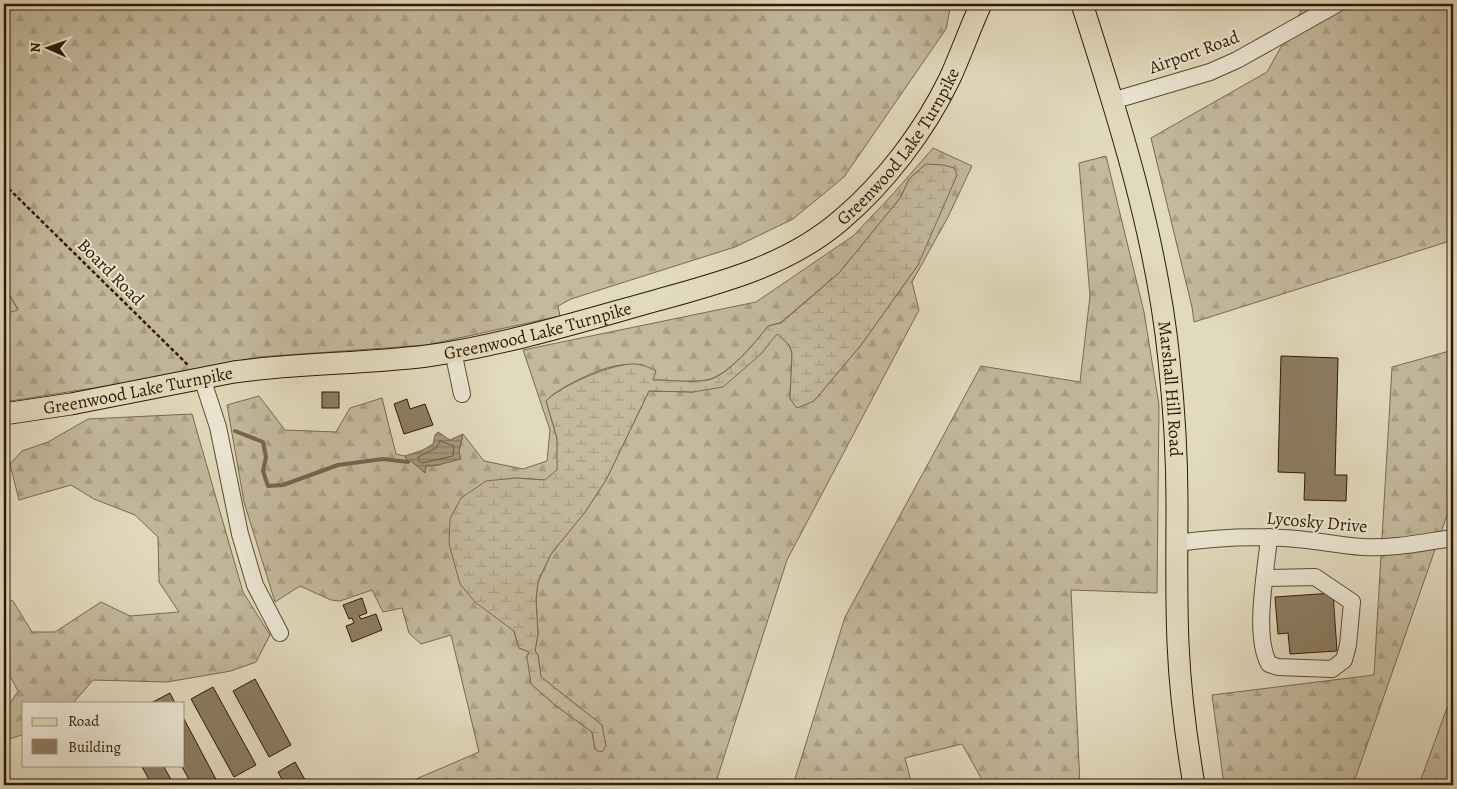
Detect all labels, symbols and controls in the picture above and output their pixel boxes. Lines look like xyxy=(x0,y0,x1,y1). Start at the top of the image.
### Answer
north arrow xyxy=(22,22,72,72)
street label: Airport Road xyxy=(1145,24,1243,80)
text: N xyxy=(26,42,45,53)
street label: Greenwood Lake Turnpike xyxy=(832,64,965,231)
street label: Board Road xyxy=(72,233,150,311)
street label: Greenwood Lake Turnpike xyxy=(442,296,634,365)
street label: Marshall Hill Road xyxy=(1152,319,1188,458)
street label: Greenwood Lake Turnpike xyxy=(42,361,235,420)
street label: Lycosky Drive xyxy=(1266,506,1368,538)
legend xyxy=(22,702,185,766)
text: Road xyxy=(68,711,100,731)
text: Building xyxy=(68,737,121,757)

